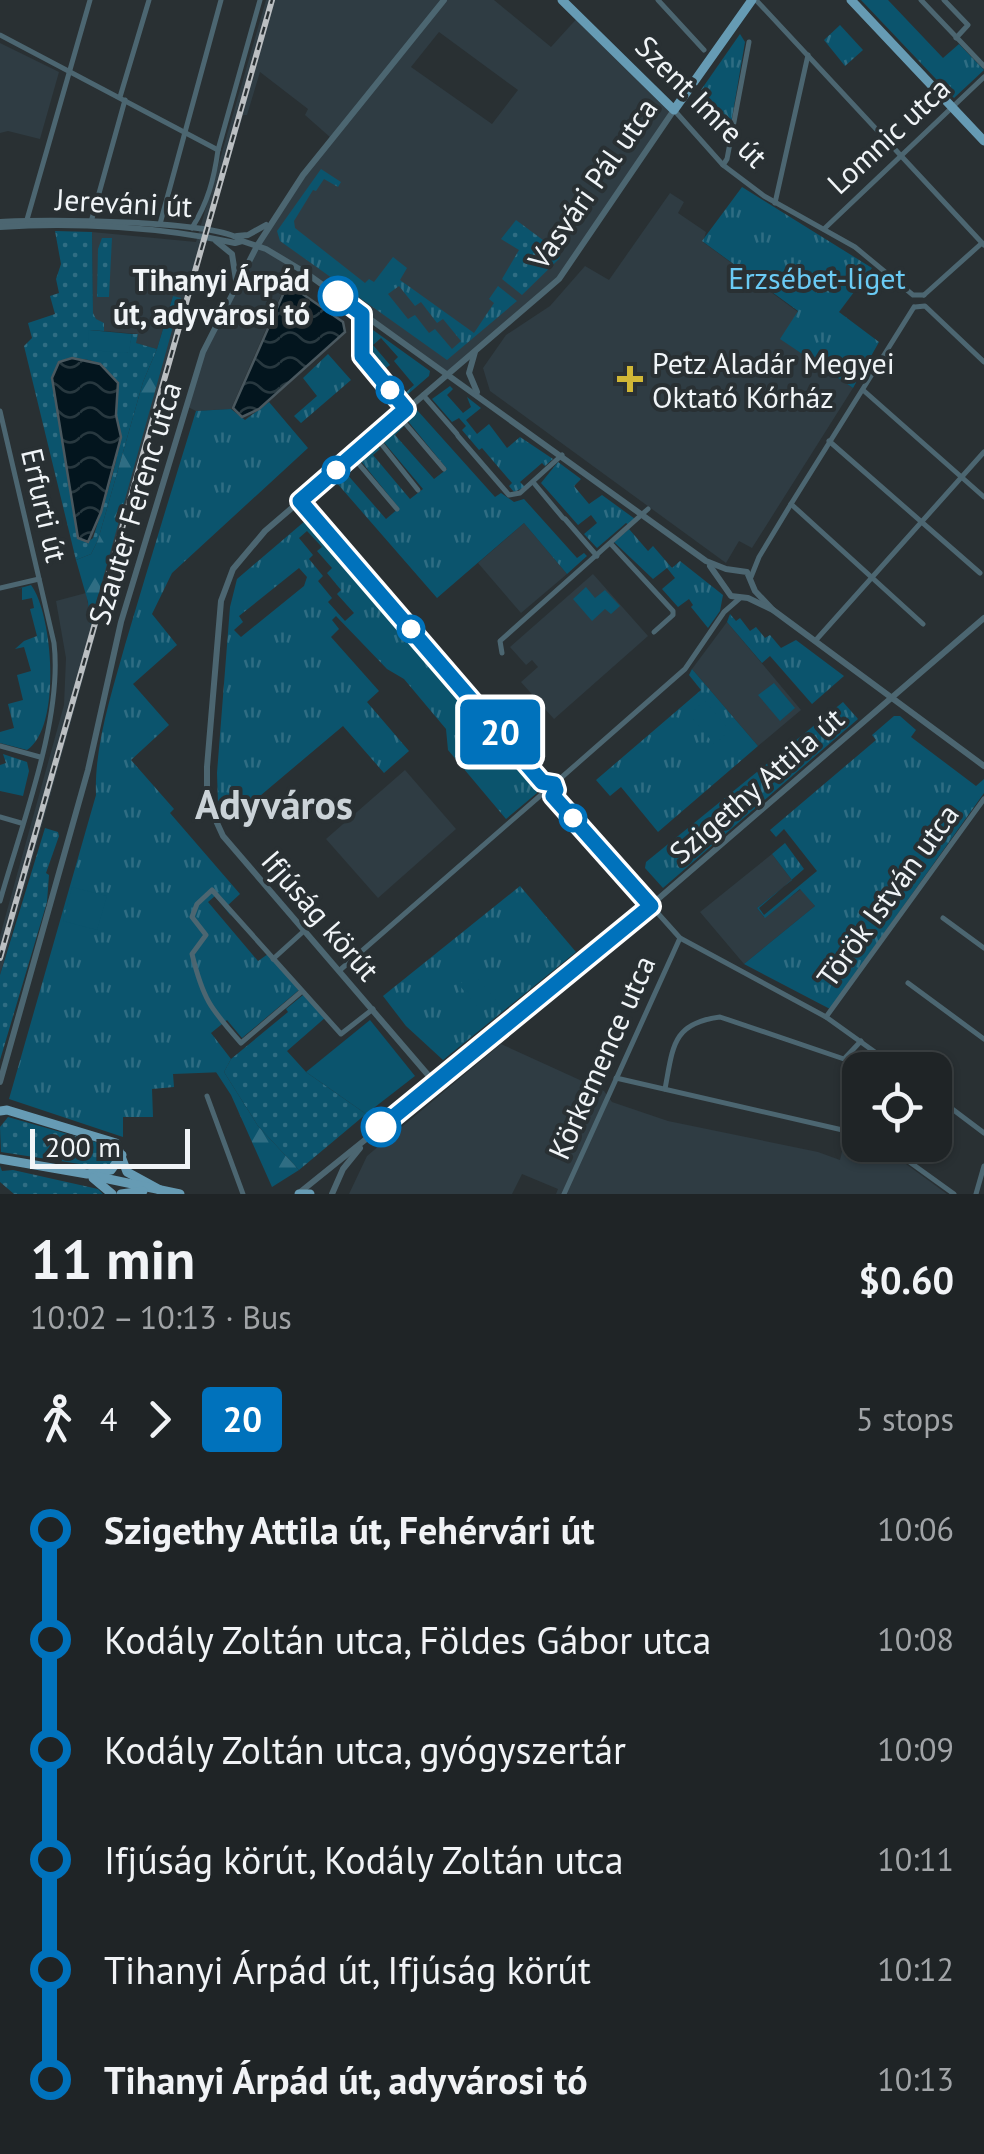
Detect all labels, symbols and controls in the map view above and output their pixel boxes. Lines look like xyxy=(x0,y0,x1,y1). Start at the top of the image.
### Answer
street label: Szent Imre út xyxy=(628,27,776,175)
street label: Lomnic utca xyxy=(818,68,958,202)
street label: Vasvári Pál utca xyxy=(518,90,665,277)
street label: Jereváni út xyxy=(53,179,193,225)
park label: Erzsébet-liget xyxy=(728,258,906,297)
place label: Tihanyi Árpád út, adyvárosi tó xyxy=(113,260,310,333)
marker: Tihanyi Árpád út, adyvárosi tó xyxy=(319,277,357,315)
place label: Petz Aladár Megyei Oktató Kórház xyxy=(652,343,895,416)
marker: Petz Aladár Megyei Oktató Kórház xyxy=(617,366,643,392)
street label: Szauter Ferenc utca xyxy=(79,377,189,629)
unlabelled marker xyxy=(377,377,403,403)
street label: Erfurti út xyxy=(13,444,77,566)
unlabelled marker xyxy=(323,457,349,483)
unlabelled marker xyxy=(398,616,424,642)
street label: Szigethy Attila út xyxy=(661,699,851,871)
line badge: 20 xyxy=(455,700,545,764)
text: 20 xyxy=(480,709,520,755)
district label: Adyváros xyxy=(195,778,353,830)
street label: Török István utca xyxy=(807,796,967,994)
unlabelled marker xyxy=(560,805,586,831)
street label: Ifjúság körút xyxy=(254,842,388,988)
street label: Körkemence utca xyxy=(539,949,663,1165)
map controls xyxy=(842,1052,952,1162)
button: locate xyxy=(842,1052,952,1162)
unlabelled marker xyxy=(362,1108,400,1146)
scale bar xyxy=(30,1124,190,1168)
text: 200 m xyxy=(45,1128,121,1165)
text: 11 min xyxy=(30,1223,195,1294)
text: $0.60 xyxy=(858,1255,954,1304)
text: 10:02 – 10:13 · Bus xyxy=(30,1296,292,1338)
icon: walk xyxy=(30,1392,85,1447)
icon: forward xyxy=(132,1392,187,1447)
text: 20 xyxy=(222,1396,262,1442)
text: 4 xyxy=(100,1398,117,1440)
text: 5 stops xyxy=(856,1398,954,1440)
text: Szigethy Attila út, Fehérvári út xyxy=(104,1505,594,1554)
text: 10:06 xyxy=(877,1508,954,1550)
text: Kodály Zoltán utca, Földes Gábor utca xyxy=(104,1615,711,1664)
text: 10:08 xyxy=(877,1618,954,1660)
text: Kodály Zoltán utca, gyógyszertár xyxy=(104,1725,626,1774)
text: 10:09 xyxy=(877,1728,954,1770)
text: Ifjúság körút, Kodály Zoltán utca xyxy=(104,1835,624,1884)
text: 10:11 xyxy=(877,1838,954,1880)
text: Tihanyi Árpád út, Ifjúság körút xyxy=(104,1945,591,1994)
text: 10:12 xyxy=(877,1948,954,1990)
text: Tihanyi Árpád út, adyvárosi tó xyxy=(104,2055,588,2104)
text: 10:13 xyxy=(877,2058,954,2100)

